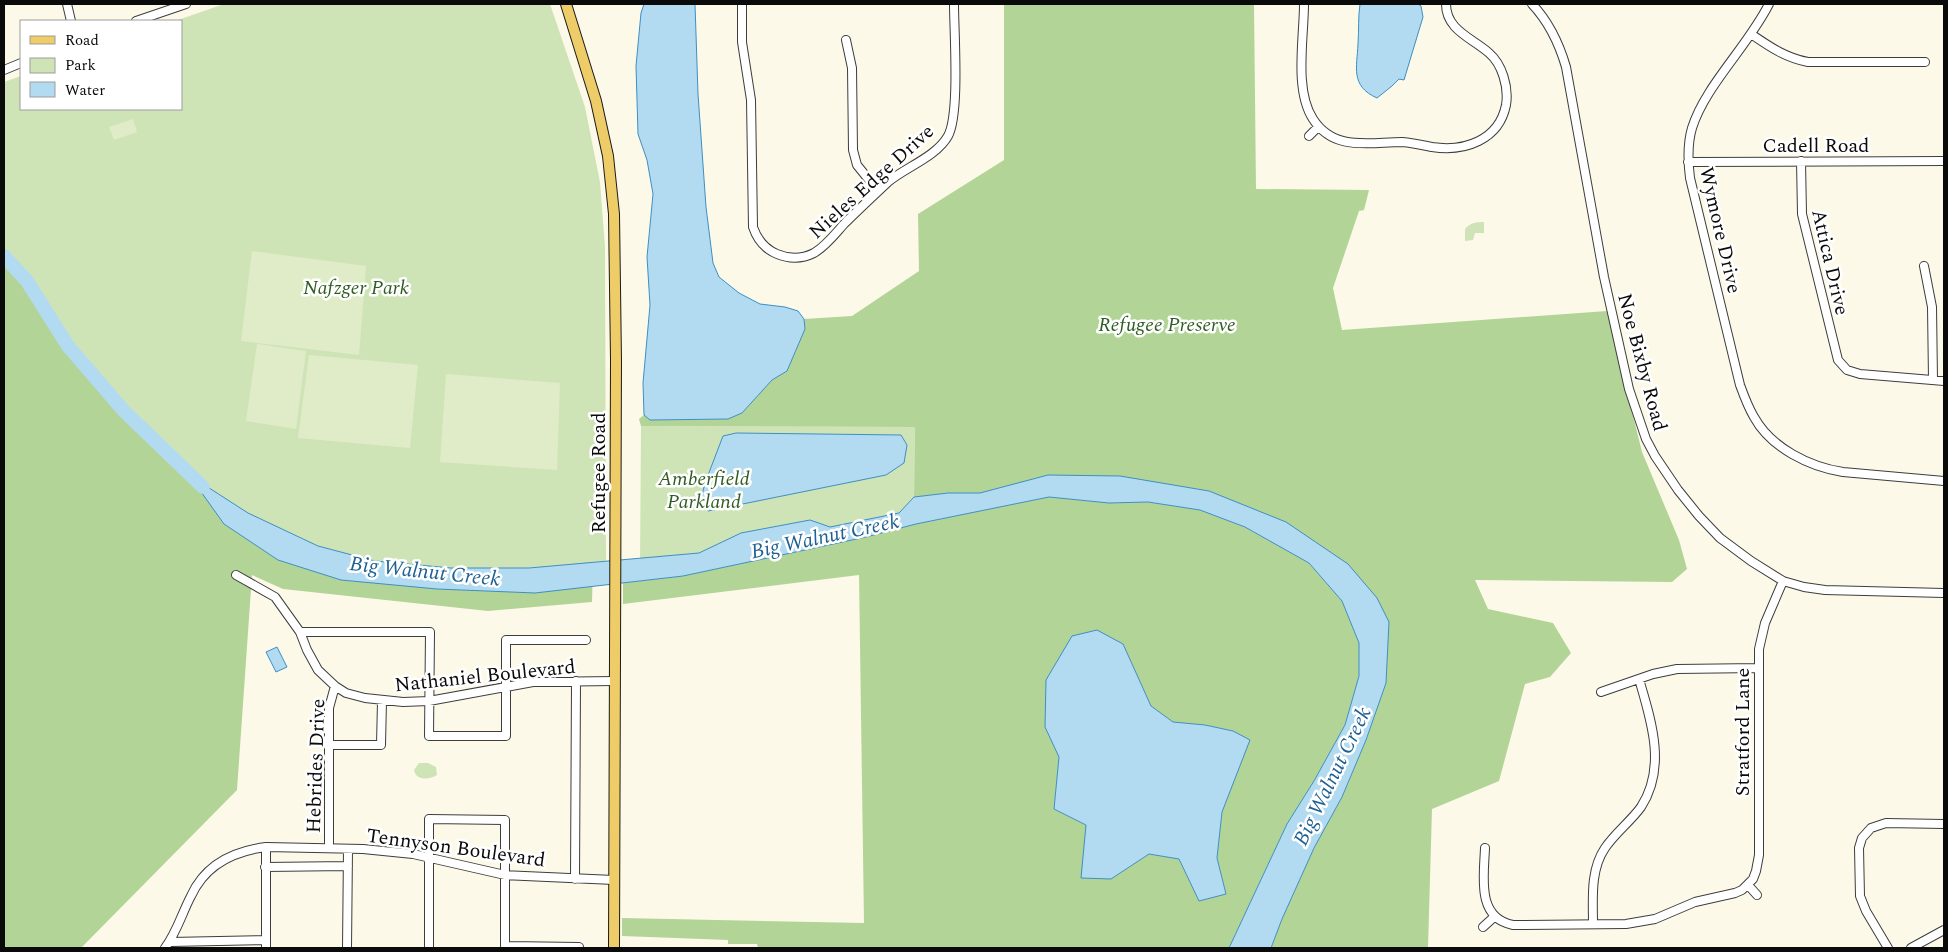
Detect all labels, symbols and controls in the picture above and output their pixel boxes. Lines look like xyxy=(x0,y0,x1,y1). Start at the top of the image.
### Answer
legend xyxy=(20,20,182,110)
text: Road xyxy=(65,29,99,52)
text: Park xyxy=(65,54,96,77)
text: Water xyxy=(65,79,105,102)
street label: Nieles Edge Drive xyxy=(802,117,941,246)
street label: Cadell Road xyxy=(1763,131,1870,161)
street label: Wymore Drive xyxy=(1691,164,1749,296)
street label: Attica Drive xyxy=(1803,206,1857,318)
park label: Nafzger Park xyxy=(303,273,410,303)
street label: Noe Bixby Road xyxy=(1609,290,1675,435)
park label: Refugee Preserve xyxy=(1098,310,1236,340)
street label: Refugee Road xyxy=(584,412,614,534)
park label: Amberfield Parkland xyxy=(657,464,750,517)
water label: Big Walnut Creek xyxy=(748,506,903,568)
water label: Big Walnut Creek xyxy=(348,548,502,596)
street label: Nathaniel Boulevard xyxy=(393,652,577,700)
street label: Stratford Lane xyxy=(1728,668,1758,796)
street label: Hebrides Drive xyxy=(299,698,333,834)
water label: Big Walnut Creek xyxy=(1285,701,1380,851)
street label: Tennyson Boulevard xyxy=(364,821,547,875)

